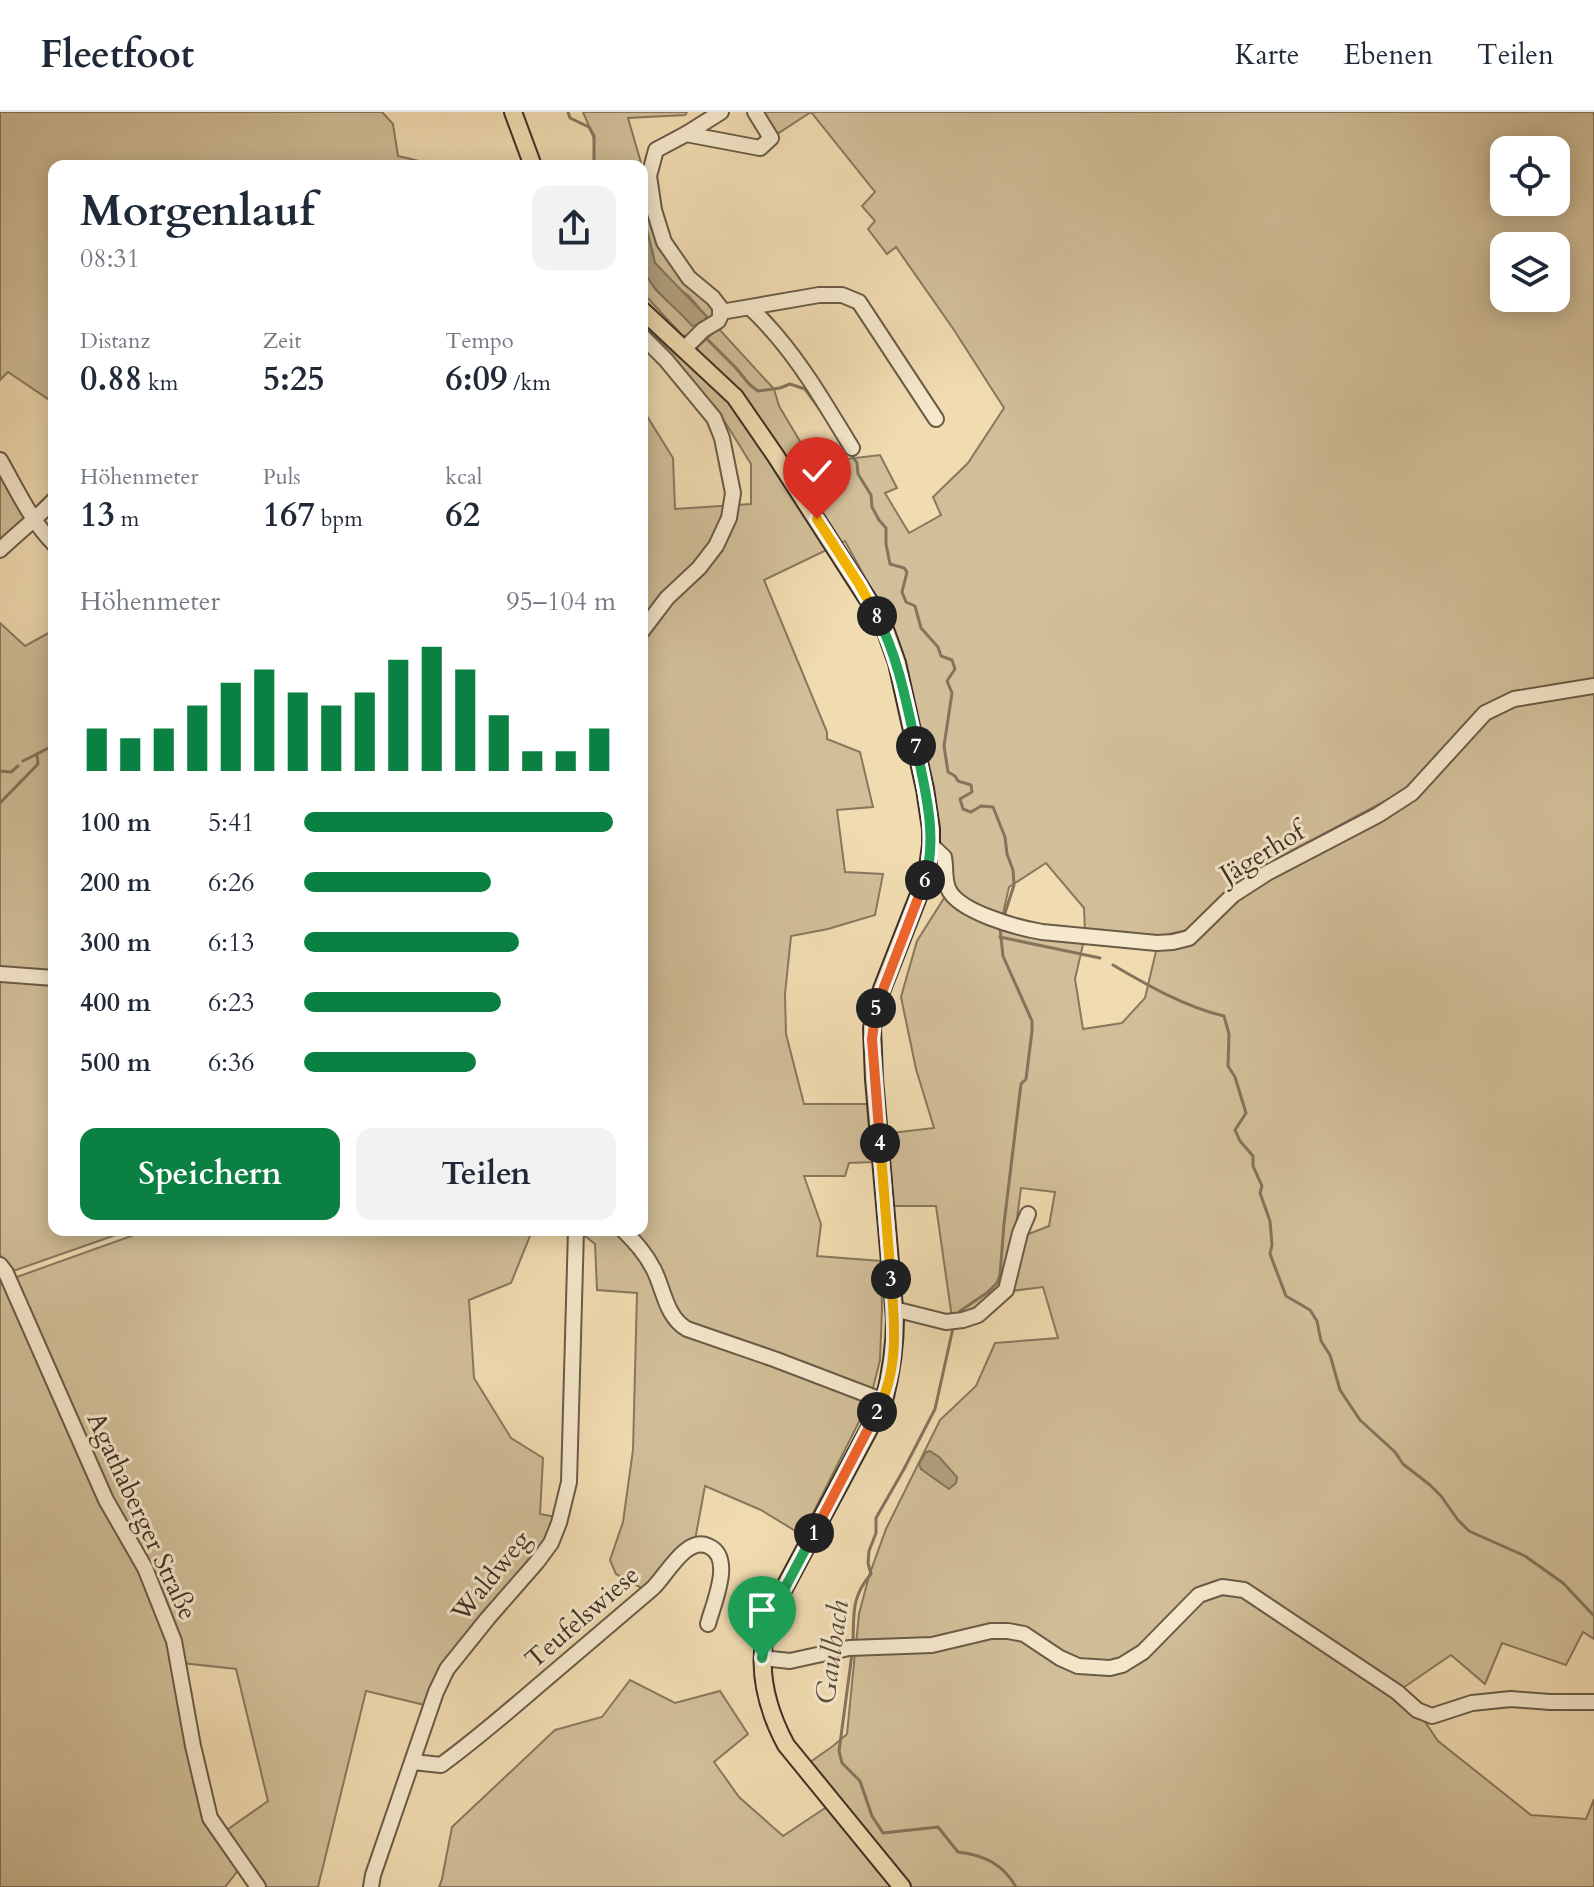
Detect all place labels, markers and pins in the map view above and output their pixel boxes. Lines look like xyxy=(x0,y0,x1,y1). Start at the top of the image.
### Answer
pin xyxy=(783,437,851,519)
pin: 8 xyxy=(857,596,897,636)
pin: 7 xyxy=(896,726,936,766)
pin: 6 xyxy=(905,860,945,900)
pin: 5 xyxy=(856,988,896,1028)
pin: 4 xyxy=(860,1123,900,1163)
pin: 3 xyxy=(871,1259,911,1299)
pin: 2 xyxy=(857,1392,897,1432)
pin: 1 xyxy=(794,1513,834,1553)
pin xyxy=(728,1576,796,1658)

